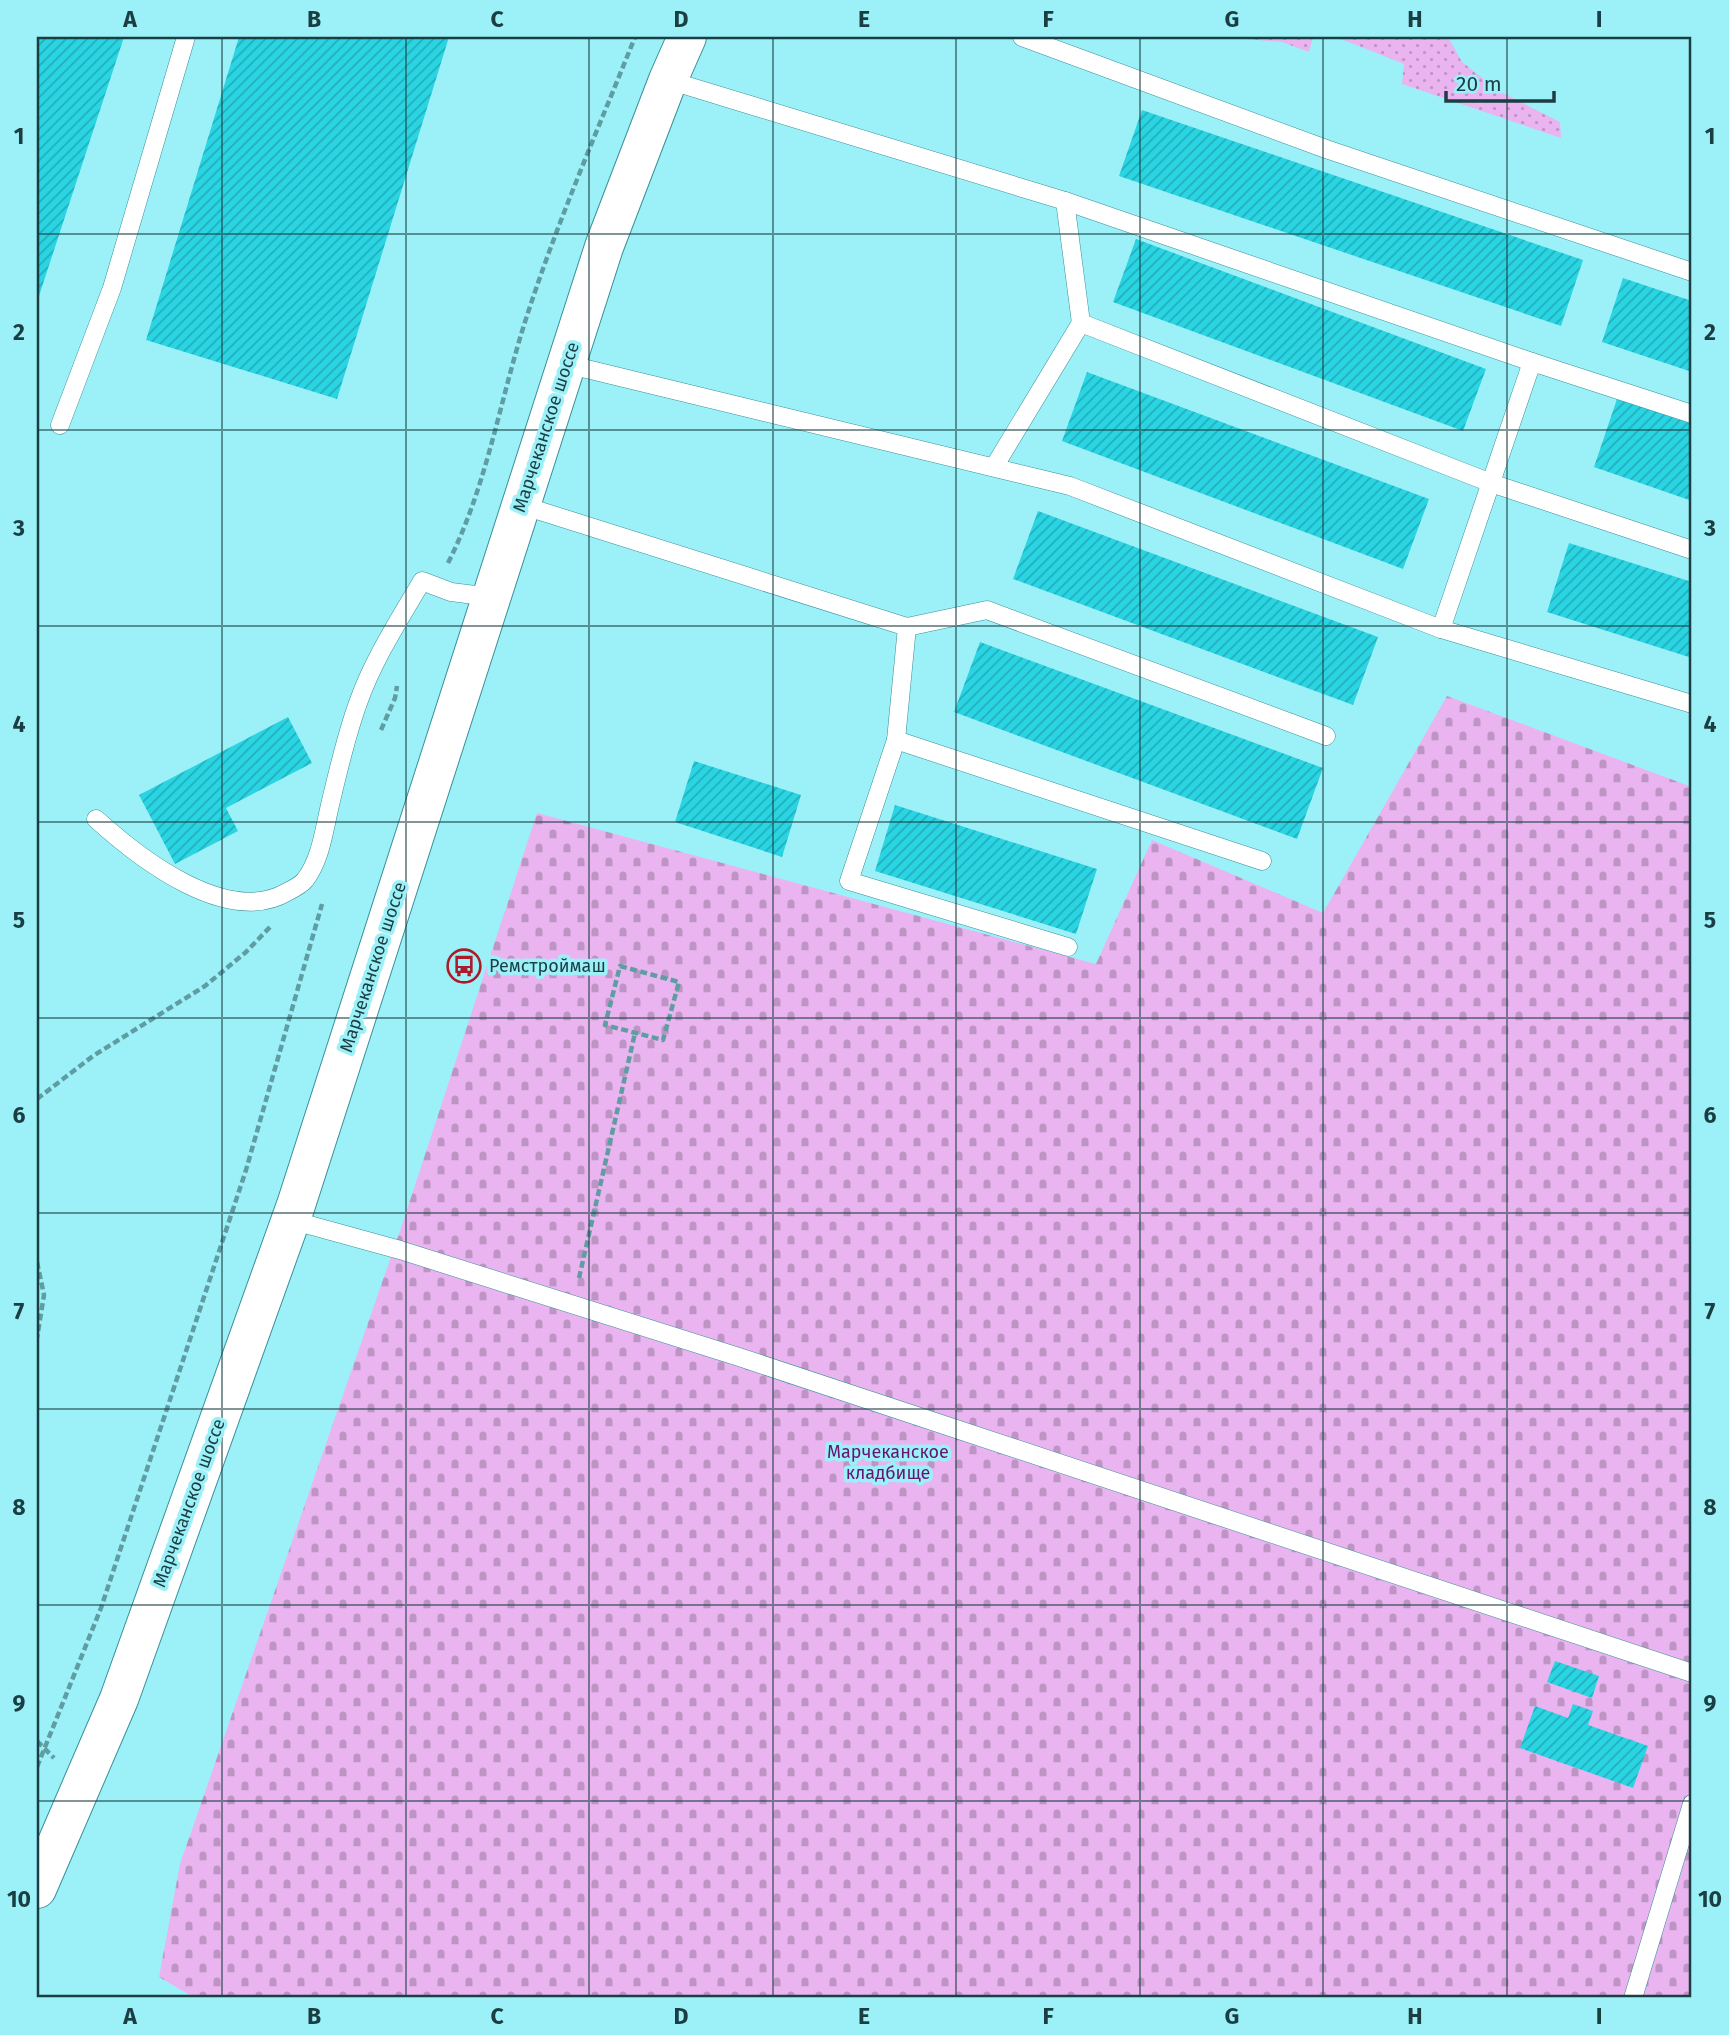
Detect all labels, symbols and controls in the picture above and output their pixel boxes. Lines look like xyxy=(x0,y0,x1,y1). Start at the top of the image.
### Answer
text: A xyxy=(122,5,137,33)
text: B xyxy=(307,5,321,33)
text: C xyxy=(490,5,504,33)
text: D xyxy=(674,5,689,33)
text: E xyxy=(858,5,870,33)
text: F xyxy=(1042,5,1054,33)
text: G xyxy=(1225,5,1239,33)
text: H xyxy=(1407,5,1423,33)
text: I xyxy=(1596,5,1602,33)
scale bar xyxy=(1446,60,1554,104)
text: 20 m xyxy=(1456,71,1502,97)
text: 1 xyxy=(14,122,24,150)
text: 1 xyxy=(1705,122,1715,150)
text: 2 xyxy=(13,318,25,346)
text: 2 xyxy=(1704,318,1716,346)
street label: Марчеканское шоссе xyxy=(508,339,584,515)
text: 3 xyxy=(12,514,25,542)
text: 3 xyxy=(1703,514,1716,542)
text: 4 xyxy=(13,710,26,738)
text: 4 xyxy=(1704,710,1717,738)
street label: Марчеканское шоссе xyxy=(335,879,411,1055)
text: 5 xyxy=(13,906,25,934)
text: 5 xyxy=(1704,906,1716,934)
bus stop icon: Ремстроймаш xyxy=(445,947,483,985)
place label: Ремстроймаш xyxy=(489,955,606,977)
text: 6 xyxy=(13,1101,26,1129)
text: 6 xyxy=(1704,1101,1717,1129)
text: 7 xyxy=(14,1297,25,1325)
text: 7 xyxy=(1705,1297,1716,1325)
street label: Марчеканское шоссе xyxy=(148,1416,230,1590)
park label: Марчеканское кладбище xyxy=(827,1441,949,1484)
text: 8 xyxy=(12,1493,26,1521)
text: 8 xyxy=(1703,1493,1717,1521)
text: 9 xyxy=(13,1689,26,1717)
text: 9 xyxy=(1704,1689,1717,1717)
text: 10 xyxy=(7,1885,31,1913)
text: 10 xyxy=(1698,1885,1722,1913)
text: A xyxy=(122,2002,137,2030)
text: B xyxy=(307,2002,321,2030)
text: C xyxy=(490,2002,504,2030)
text: D xyxy=(674,2002,689,2030)
text: E xyxy=(858,2002,870,2030)
text: F xyxy=(1042,2002,1054,2030)
text: G xyxy=(1225,2002,1239,2030)
text: H xyxy=(1407,2002,1423,2030)
text: I xyxy=(1596,2002,1602,2030)

